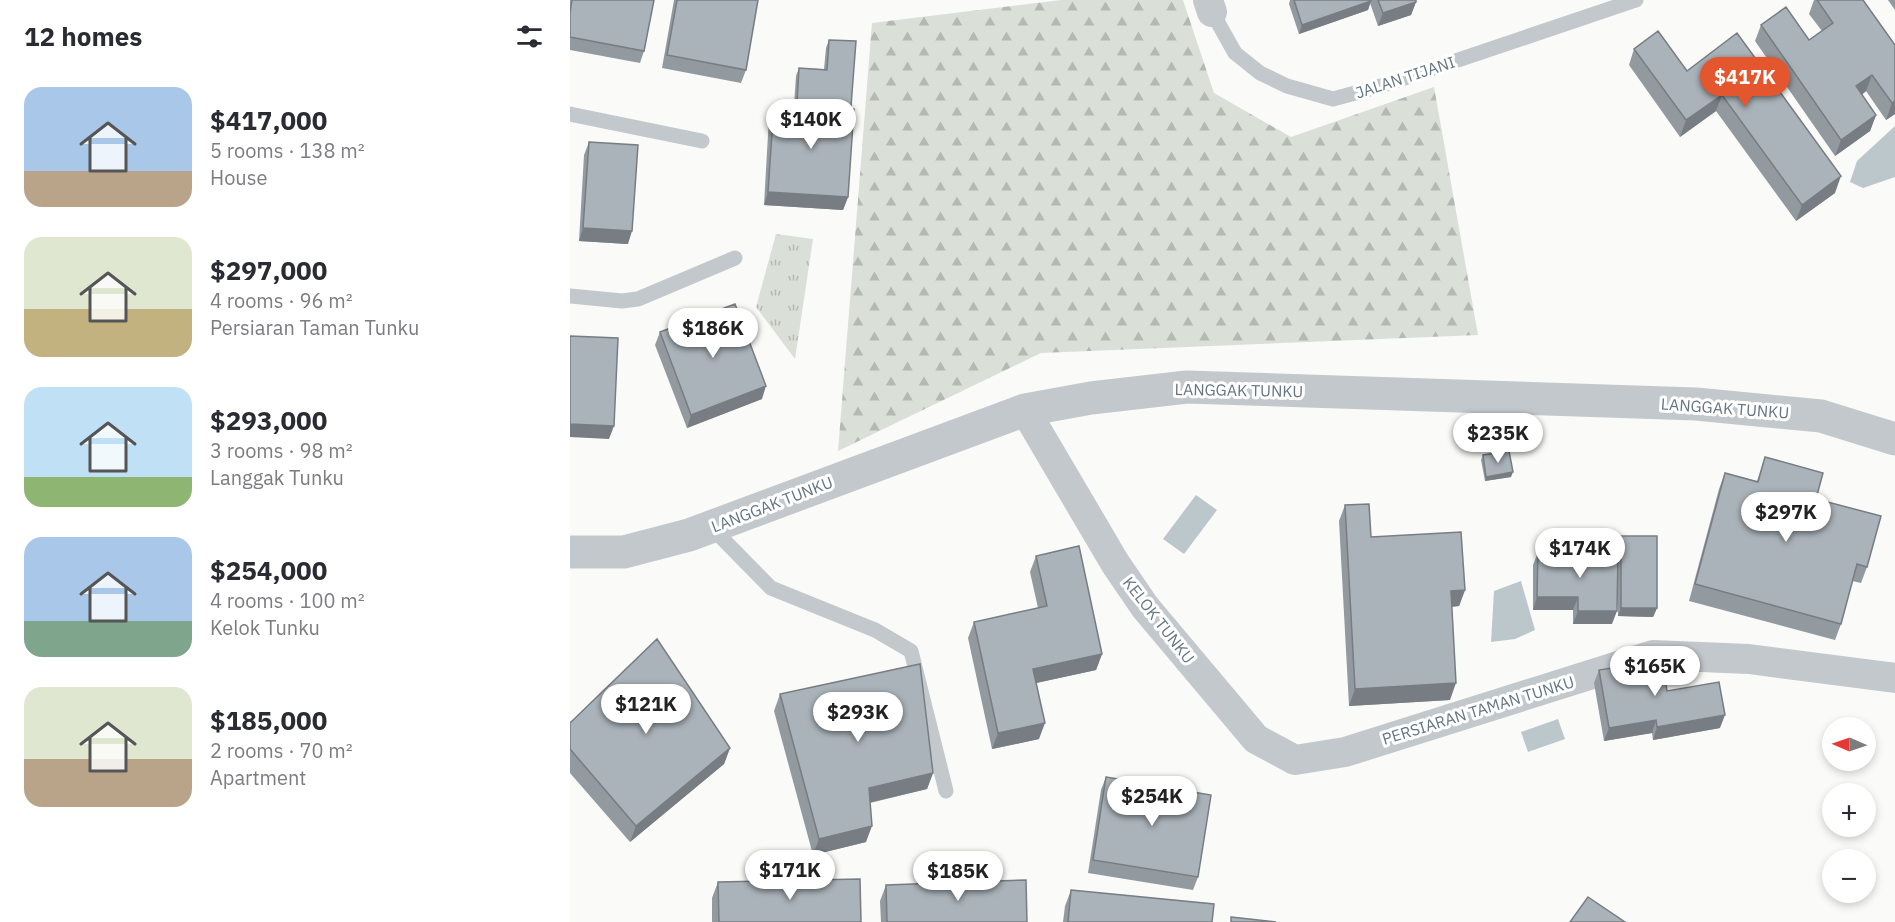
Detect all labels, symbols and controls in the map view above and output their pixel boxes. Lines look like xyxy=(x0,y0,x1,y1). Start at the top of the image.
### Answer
text: 12 homes xyxy=(24,19,142,53)
icon: filters xyxy=(513,20,546,53)
street label: JALAN TIJANI xyxy=(1353,52,1457,102)
pin: $417K xyxy=(1703,57,1787,108)
text: $417K xyxy=(1714,63,1776,90)
pin: $140K xyxy=(769,99,853,150)
text: $417,000 xyxy=(210,103,327,137)
text: $140K xyxy=(780,105,842,132)
icon: home xyxy=(72,111,144,183)
text: 5 rooms · 138 m² xyxy=(210,137,365,164)
text: House xyxy=(210,164,267,191)
text: $297,000 xyxy=(210,253,327,287)
icon: home xyxy=(72,261,144,333)
text: 4 rooms · 96 m² xyxy=(210,287,353,314)
pin: $186K xyxy=(671,308,755,359)
text: Persiaran Taman Tunku xyxy=(210,314,419,341)
text: $186K xyxy=(682,314,744,341)
street label: LANGGAK TUNKU xyxy=(1175,379,1303,401)
street label: LANGGAK TUNKU xyxy=(1660,394,1790,422)
text: $293,000 xyxy=(210,403,327,437)
icon: home xyxy=(72,411,144,483)
pin: $235K xyxy=(1456,413,1540,464)
text: $235K xyxy=(1467,419,1529,446)
text: 3 rooms · 98 m² xyxy=(210,437,353,464)
text: Langgak Tunku xyxy=(210,464,344,491)
street label: LANGGAK TUNKU xyxy=(708,472,836,536)
pin: $297K xyxy=(1744,492,1828,543)
text: $297K xyxy=(1755,498,1817,525)
pin: $174K xyxy=(1538,528,1622,579)
text: $174K xyxy=(1549,534,1611,561)
text: $254,000 xyxy=(210,553,327,587)
icon: home xyxy=(72,561,144,633)
street label: KELOK TUNKU xyxy=(1119,573,1199,667)
text: 4 rooms · 100 m² xyxy=(210,587,365,614)
text: Kelok Tunku xyxy=(210,614,320,641)
pin: $165K xyxy=(1613,646,1697,697)
text: $165K xyxy=(1624,652,1686,679)
street label: PERSIARAN TAMAN TUNKU xyxy=(1380,671,1576,749)
pin: $121K xyxy=(604,684,688,735)
text: $121K xyxy=(615,690,677,717)
pin: $293K xyxy=(816,692,900,743)
text: $293K xyxy=(827,698,889,725)
text: $185,000 xyxy=(210,703,327,737)
icon: home xyxy=(72,711,144,783)
north arrow xyxy=(1822,717,1876,771)
map controls xyxy=(1822,717,1876,903)
text: 2 rooms · 70 m² xyxy=(210,737,353,764)
text: Apartment xyxy=(210,764,306,791)
pin: $254K xyxy=(1110,776,1194,827)
text: $254K xyxy=(1121,782,1183,809)
button: + xyxy=(1822,783,1876,837)
button: − xyxy=(1822,849,1876,903)
pin: $171K xyxy=(748,850,832,901)
pin: $185K xyxy=(916,851,1000,902)
text: $171K xyxy=(759,856,821,883)
text: $185K xyxy=(927,857,989,884)

